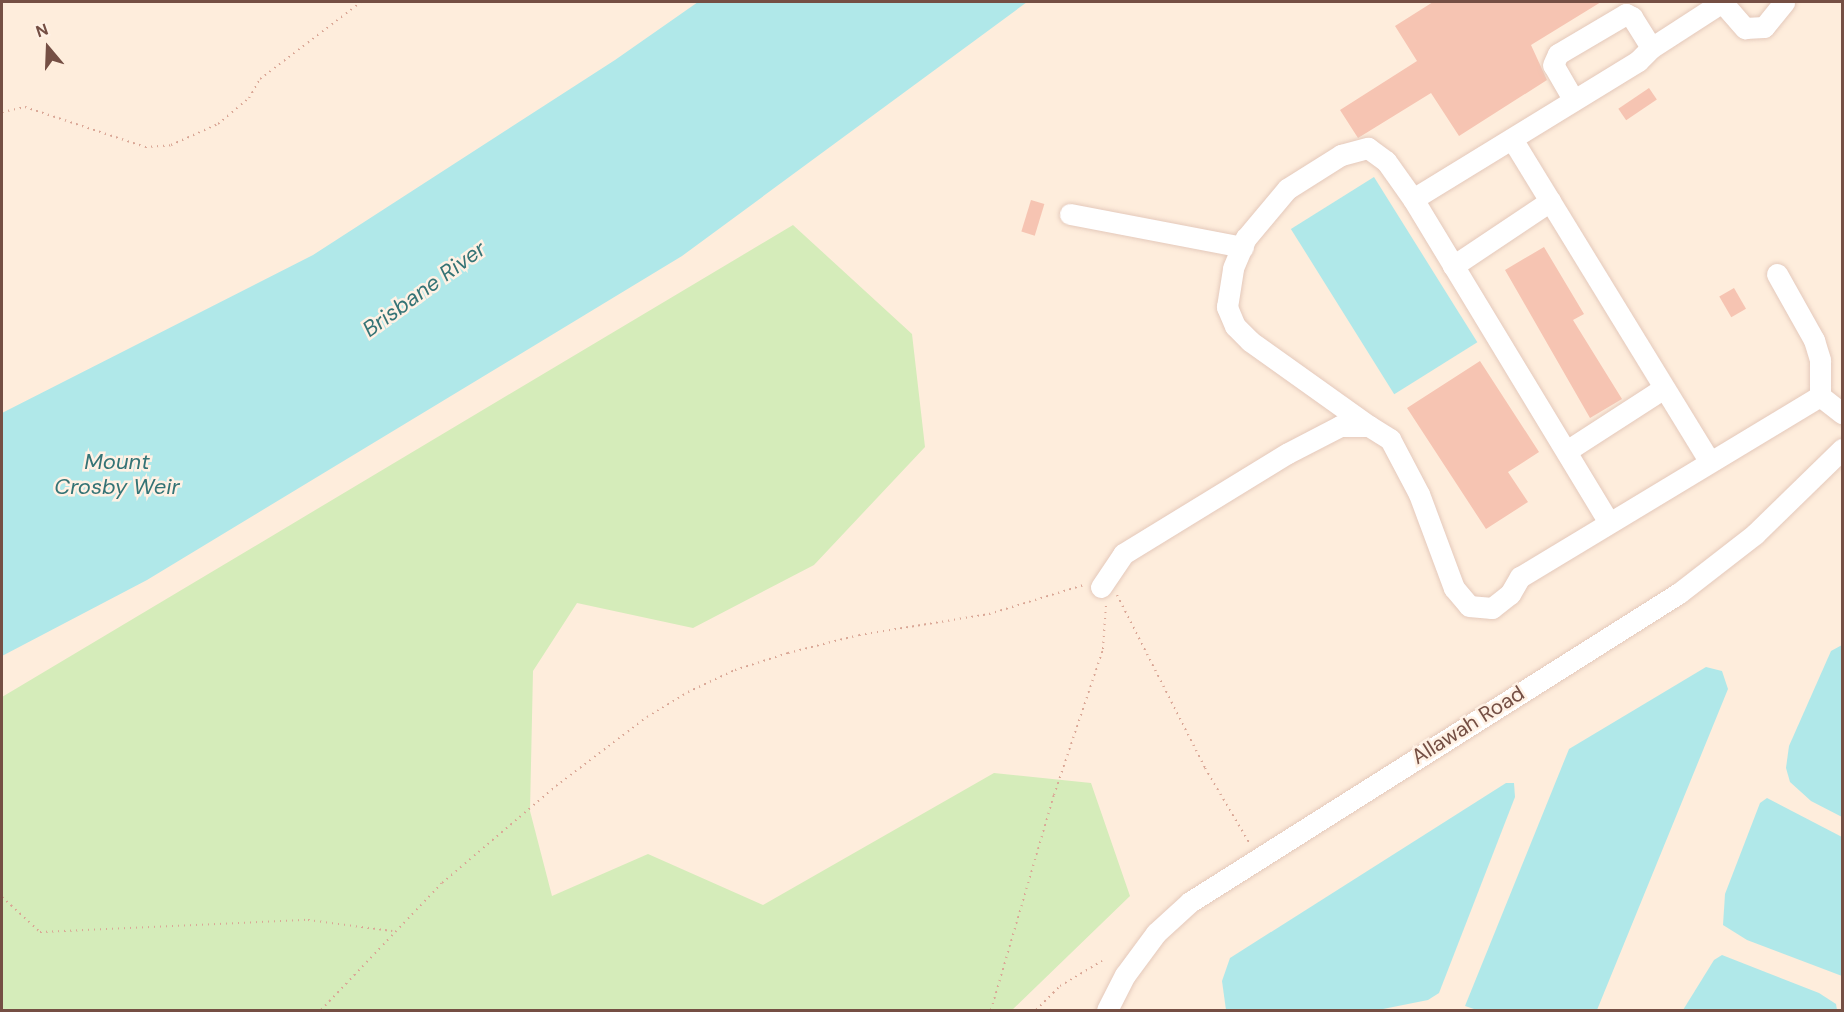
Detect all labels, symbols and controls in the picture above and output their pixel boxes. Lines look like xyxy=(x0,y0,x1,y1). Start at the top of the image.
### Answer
north arrow xyxy=(18,18,78,78)
text: N xyxy=(33,19,51,42)
water label: Brisbane River xyxy=(357,236,491,342)
water label: Mount Crosby Weir xyxy=(54,448,180,500)
street label: Allawah Road xyxy=(1407,680,1529,770)

